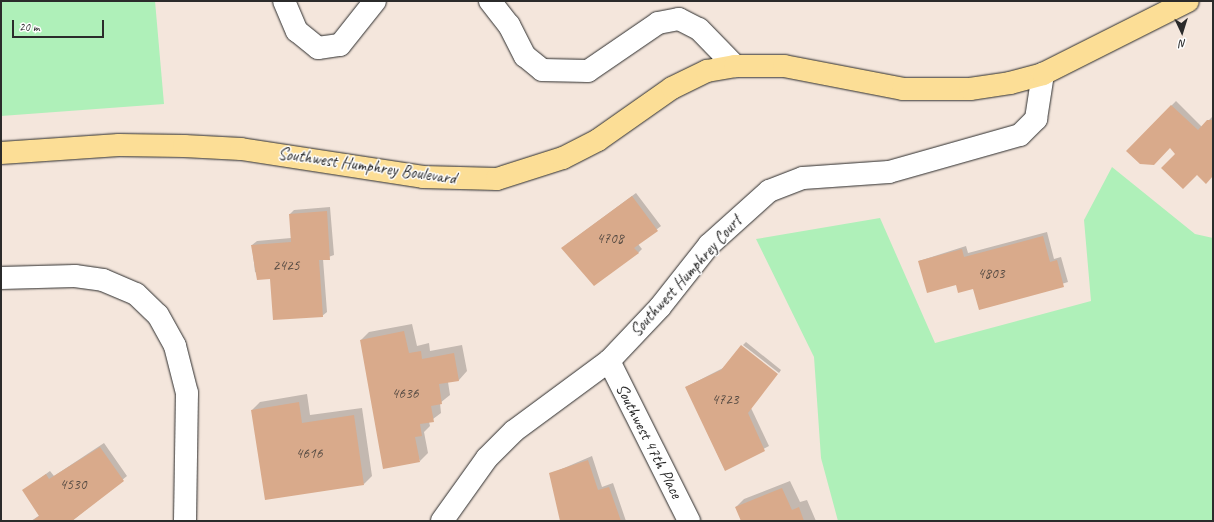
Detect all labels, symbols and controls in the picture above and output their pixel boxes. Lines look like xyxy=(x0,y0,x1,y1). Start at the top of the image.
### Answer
scale bar xyxy=(14,12,106,38)
north arrow xyxy=(1162,12,1202,52)
text: 20 m xyxy=(19,19,39,35)
text: N xyxy=(1179,37,1187,51)
street label: Southwest Humphrey Boulevard xyxy=(276,143,458,189)
street label: Southwest Humphrey Court xyxy=(626,211,746,341)
house number: 4708 xyxy=(597,230,623,248)
house number: 2425 xyxy=(273,257,299,275)
house number: 4803 xyxy=(978,265,1004,283)
street label: Southwest 47th Place xyxy=(611,380,687,502)
house number: 4636 xyxy=(392,385,418,403)
house number: 4723 xyxy=(712,391,738,409)
house number: 4616 xyxy=(296,445,322,463)
house number: 4530 xyxy=(60,476,86,494)

